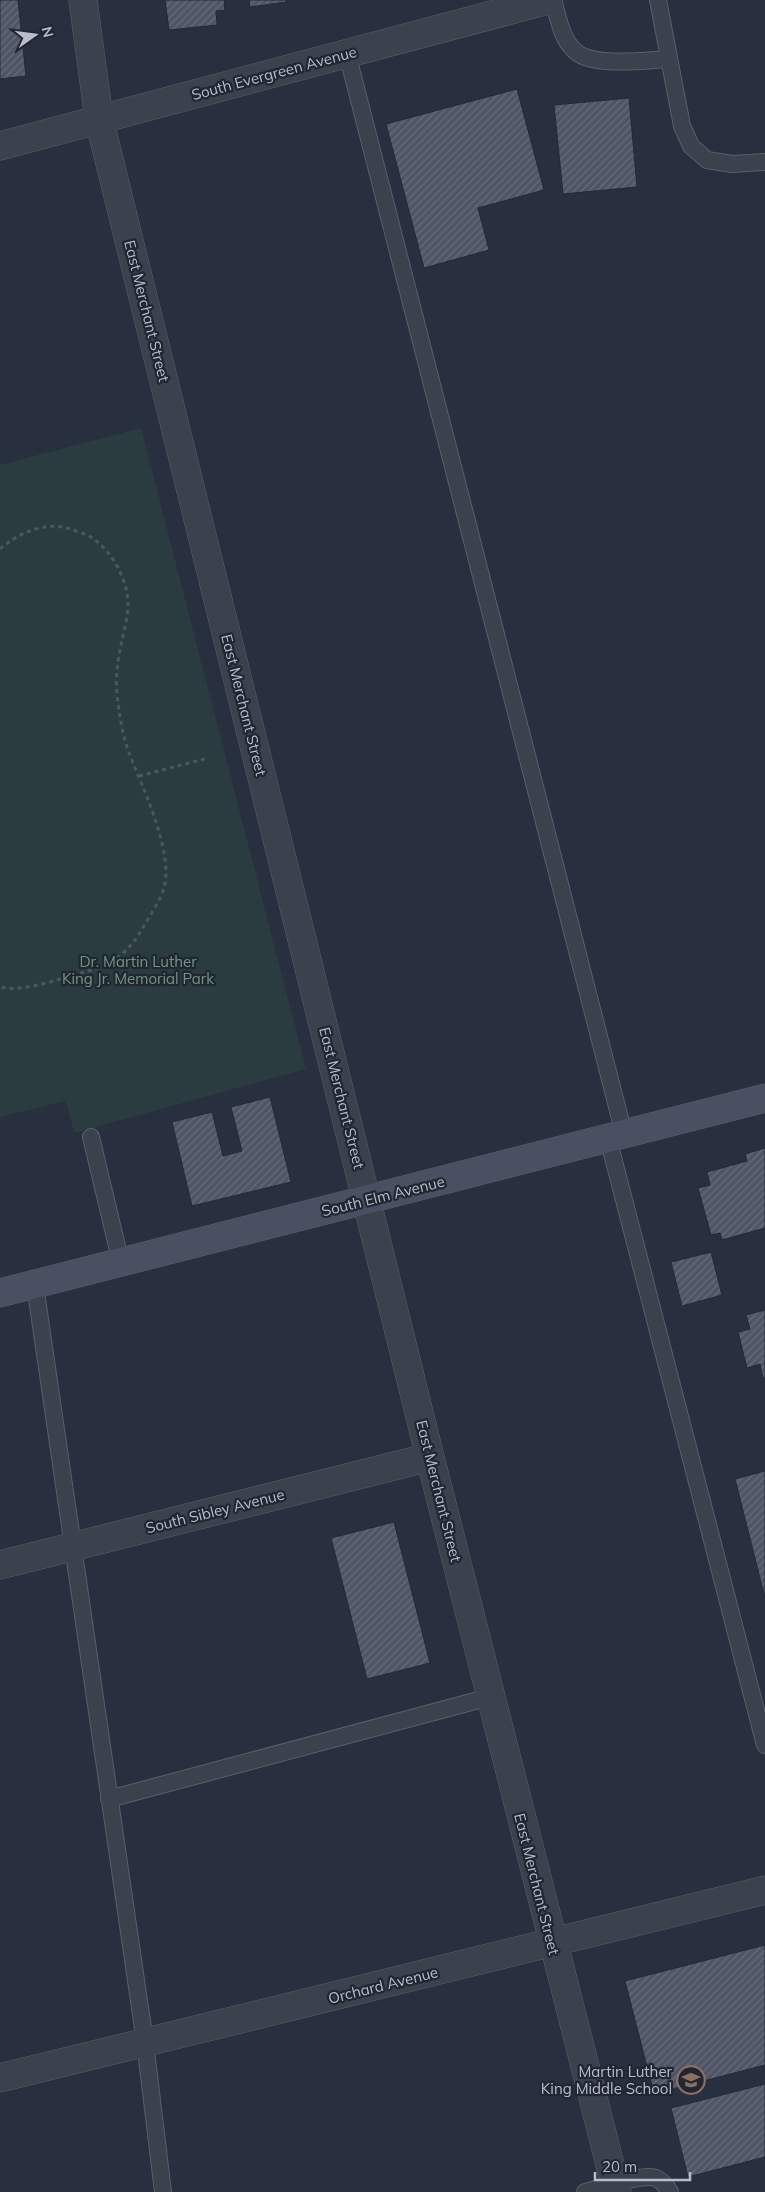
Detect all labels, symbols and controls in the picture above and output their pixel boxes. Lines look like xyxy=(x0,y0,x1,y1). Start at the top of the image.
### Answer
north arrow xyxy=(10,10,60,60)
text: N xyxy=(38,25,58,39)
street label: South Evergreen Avenue xyxy=(189,42,359,104)
street label: East Merchant Street xyxy=(120,238,174,384)
street label: East Merchant Street xyxy=(217,632,271,778)
park label: Dr. Martin Luther King Jr. Memorial Park xyxy=(62,952,214,988)
street label: East Merchant Street xyxy=(315,1025,369,1171)
street label: South Elm Avenue xyxy=(319,1172,447,1220)
street label: East Merchant Street xyxy=(412,1418,466,1564)
street label: South Sibley Avenue xyxy=(144,1485,286,1537)
street label: East Merchant Street xyxy=(510,1811,564,1957)
street label: Orchard Avenue xyxy=(326,1962,440,2008)
place label: Martin Luther King Middle School xyxy=(541,2062,673,2098)
school or university icon: Martin Luther King Middle School xyxy=(676,2065,706,2095)
scale bar xyxy=(595,2150,690,2182)
text: 20 m xyxy=(602,2157,637,2176)

